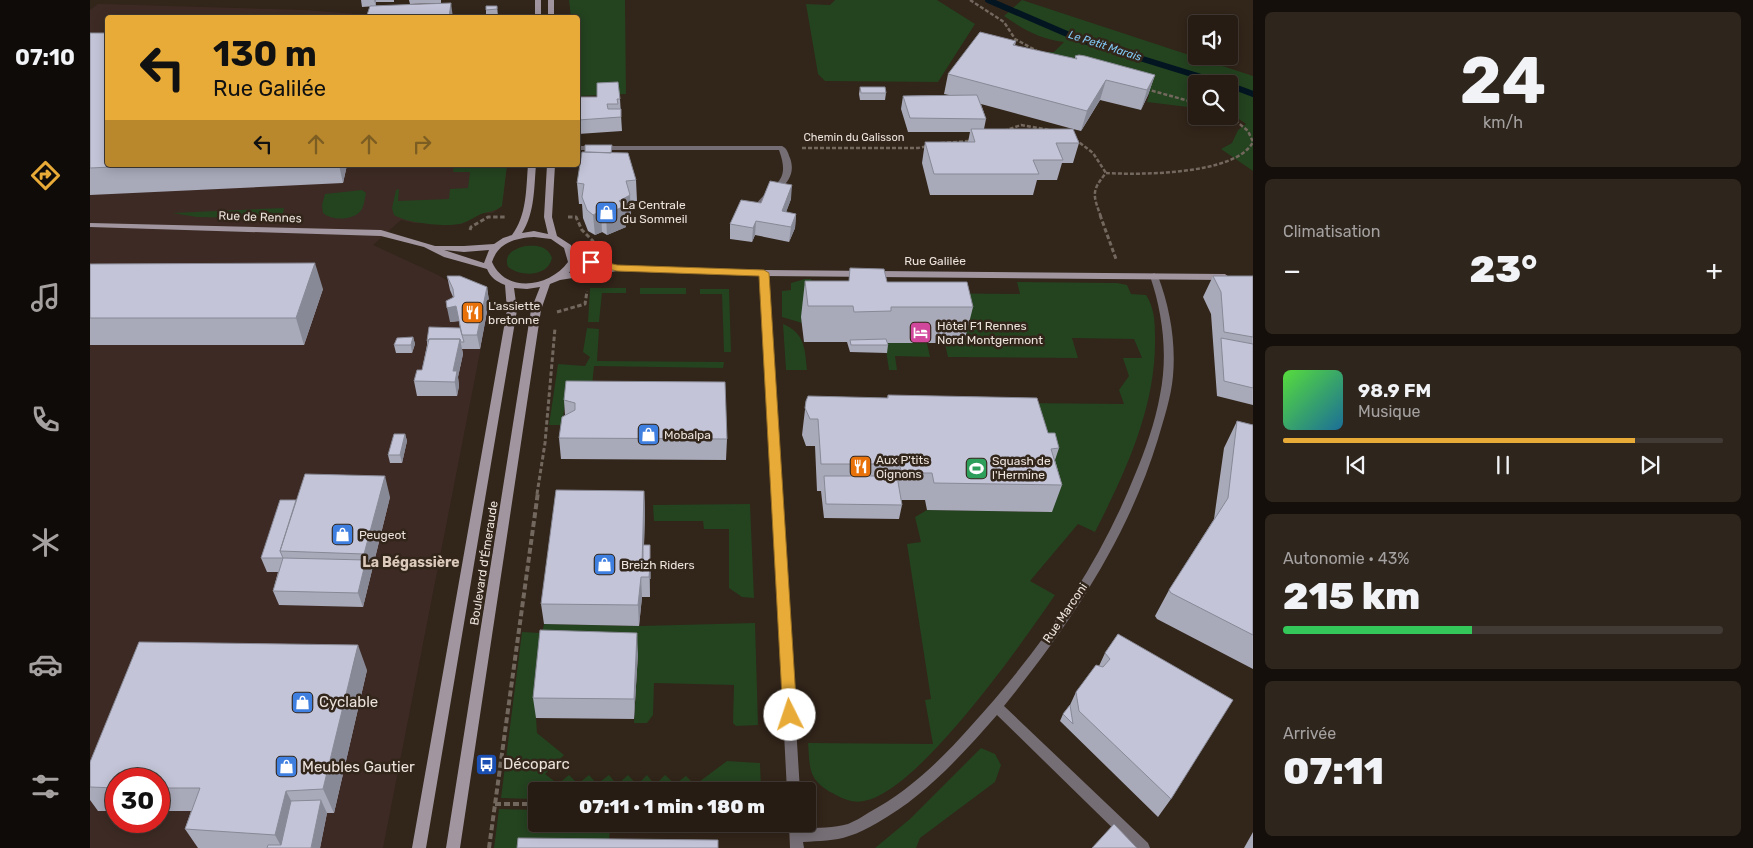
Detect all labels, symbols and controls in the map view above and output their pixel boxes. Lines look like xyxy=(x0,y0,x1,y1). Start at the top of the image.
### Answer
map controls xyxy=(1188,15,1238,125)
button: sound xyxy=(1188,15,1238,65)
water label: Le Petit Marais xyxy=(1067,28,1144,64)
text: 130 m xyxy=(213,33,317,75)
icon: left xyxy=(130,35,195,100)
text: 24 xyxy=(1460,42,1546,119)
text: 07:10 xyxy=(15,44,75,71)
text: Rue Galilée xyxy=(213,75,326,102)
button: search xyxy=(1188,75,1238,125)
text: km/h xyxy=(1483,113,1523,132)
icon: left xyxy=(249,130,277,158)
icon: ahead xyxy=(302,130,330,158)
icon: ahead xyxy=(355,130,383,158)
icon: right xyxy=(408,130,436,158)
street label: Chemin du Galisson xyxy=(804,131,904,144)
icon: directions xyxy=(28,158,63,193)
place label: La Centrale du Sommeil xyxy=(622,198,688,226)
shop icon: La Centrale du Sommeil xyxy=(594,200,618,224)
street label: Rue de Rennes xyxy=(218,209,302,225)
text: Climatisation xyxy=(1283,222,1380,241)
pin xyxy=(570,241,612,283)
text: 23° xyxy=(1470,246,1537,292)
icon: arrive xyxy=(577,248,605,276)
street label: Rue Galilée xyxy=(904,254,966,268)
text: − xyxy=(1283,254,1301,287)
text: + xyxy=(1706,254,1723,287)
icon: music xyxy=(28,280,63,315)
place label: L'assiette bretonne xyxy=(488,299,541,327)
restaurant icon: L'assiette bretonne xyxy=(460,301,484,325)
place label: Hôtel F1 Rennes Nord Montgermont xyxy=(937,319,1043,347)
hotel icon: Hôtel F1 Rennes Nord Montgermont xyxy=(909,321,933,345)
text: 98.9 FM xyxy=(1358,379,1431,402)
icon: phone xyxy=(28,402,63,437)
text: Musique xyxy=(1358,402,1421,421)
shop icon: Mobalpa xyxy=(636,423,660,447)
place label: Mobalpa xyxy=(664,428,711,442)
icon: previous xyxy=(1342,451,1370,479)
icon: pause xyxy=(1489,451,1517,479)
icon: next xyxy=(1636,451,1664,479)
place label: Aux P'tits Oignons xyxy=(876,453,929,481)
place label: Squash de l'Hermine xyxy=(992,454,1051,482)
restaurant icon: Aux P'tits Oignons xyxy=(848,455,872,479)
sports icon: Squash de l'Hermine xyxy=(964,456,988,480)
street label: Boulevard d'Émeraude xyxy=(467,500,501,626)
shop icon: Peugeot xyxy=(331,523,355,547)
icon: climate xyxy=(28,525,63,560)
place label: Peugeot xyxy=(359,528,406,542)
text: Autonomie · 43% xyxy=(1283,549,1409,568)
shop icon: Breizh Riders xyxy=(593,553,617,577)
district label: La Bégassière xyxy=(362,554,460,571)
place label: Breizh Riders xyxy=(621,558,695,572)
text: 215 km xyxy=(1283,573,1420,619)
street label: Rue Marconi xyxy=(1040,580,1090,646)
icon: car xyxy=(28,647,63,682)
position arrow xyxy=(763,688,815,740)
shop icon: Cyclable xyxy=(291,690,315,714)
place label: Cyclable xyxy=(319,693,378,711)
text: Arrivée xyxy=(1283,724,1336,743)
text: 07:11 xyxy=(1283,748,1384,794)
bus stop icon: Décoparc xyxy=(475,752,499,776)
shop icon: Meubles Gautier xyxy=(274,755,298,779)
place label: Décoparc xyxy=(503,755,570,773)
place label: Meubles Gautier xyxy=(302,758,415,776)
speed limit sign: 30 xyxy=(105,768,170,833)
icon: filters xyxy=(28,769,63,804)
text: 07:11 · 1 min · 180 m xyxy=(579,795,765,818)

